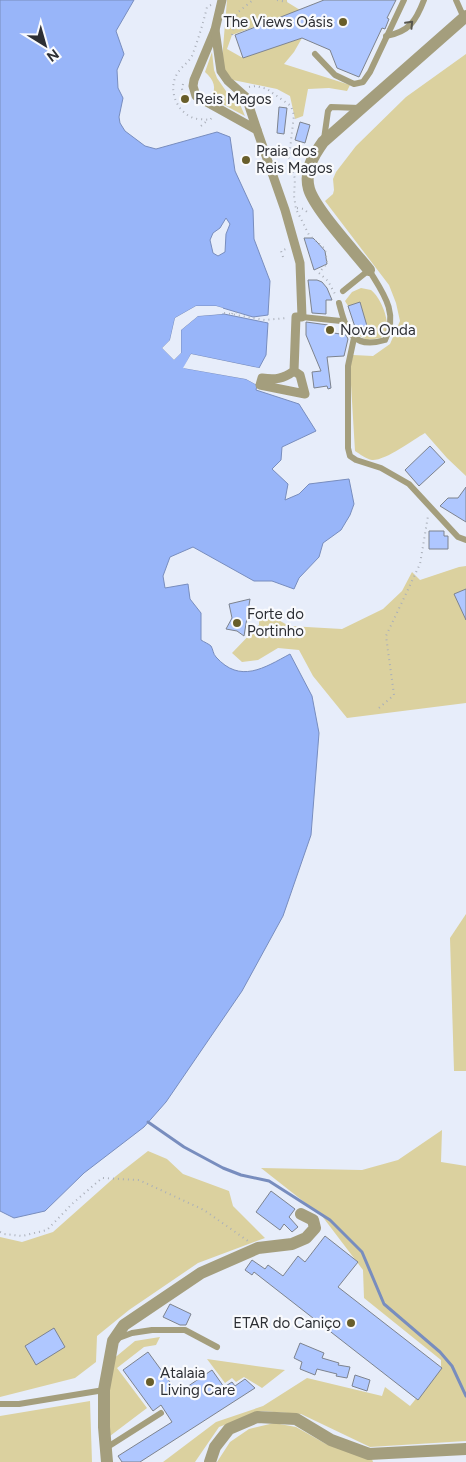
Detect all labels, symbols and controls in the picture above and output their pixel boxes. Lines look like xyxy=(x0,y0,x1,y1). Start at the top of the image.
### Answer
place label: The Views Oásis xyxy=(223,13,333,31)
marker: The Views Oásis xyxy=(337,16,349,28)
north arrow xyxy=(20,20,70,70)
one-way arrow xyxy=(404,21,413,30)
text: N xyxy=(43,45,62,65)
place label: Reis Magos xyxy=(195,90,272,108)
marker: Reis Magos xyxy=(179,93,191,105)
place label: Praia dos Reis Magos xyxy=(256,142,333,177)
marker: Praia dos Reis Magos xyxy=(240,154,252,166)
place label: Nova Onda xyxy=(340,321,416,339)
marker: Nova Onda xyxy=(324,324,336,336)
place label: Forte do Portinho xyxy=(247,605,304,640)
marker: Forte do Portinho xyxy=(231,617,243,629)
place label: ETAR do Caniço xyxy=(233,1314,341,1332)
marker: ETAR do Caniço xyxy=(345,1317,357,1329)
place label: Atalaia Living Care xyxy=(160,1364,235,1399)
marker: Atalaia Living Care xyxy=(144,1376,156,1388)

